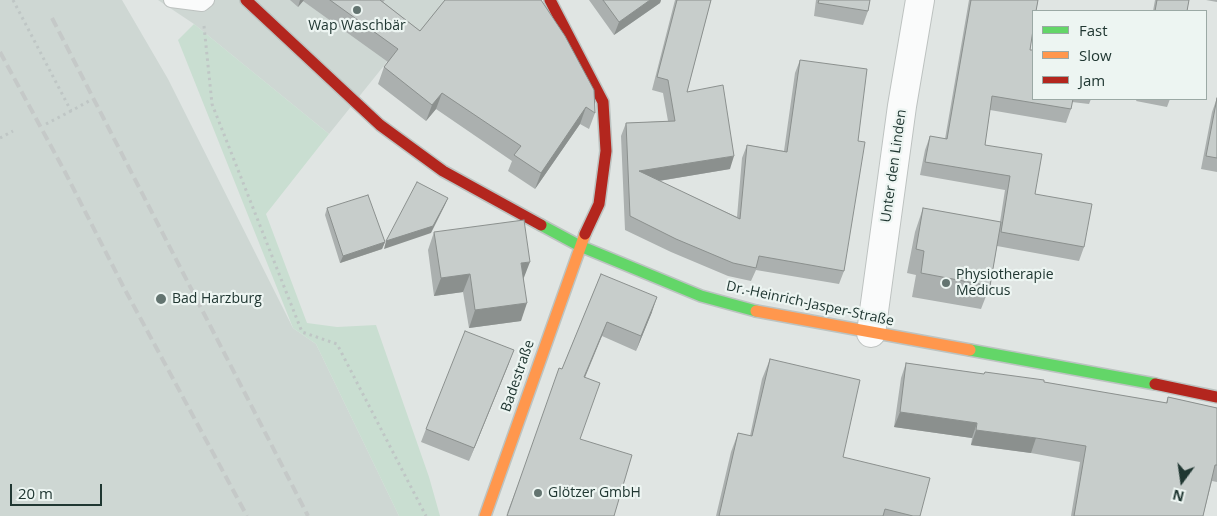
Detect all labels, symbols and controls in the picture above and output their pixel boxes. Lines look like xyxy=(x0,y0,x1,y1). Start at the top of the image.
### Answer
marker: Wap Waschbär xyxy=(351,4,363,16)
legend xyxy=(1032,10,1207,100)
place label: Wap Waschbär xyxy=(308,18,406,34)
text: Fast xyxy=(1079,20,1108,40)
text: Slow xyxy=(1079,45,1112,65)
text: Jam xyxy=(1079,70,1105,90)
street label: Unter den Linden xyxy=(878,108,910,224)
place label: Physiotherapie Medicus xyxy=(956,267,1054,300)
marker: Physiotherapie Medicus xyxy=(940,277,952,289)
street label: Dr.-Heinrich-Jasper-Straße xyxy=(725,278,895,330)
place label: Bad Harzburg xyxy=(172,291,262,307)
marker: Bad Harzburg xyxy=(154,292,168,306)
street label: Badestraße xyxy=(498,338,538,414)
north arrow xyxy=(1157,456,1207,506)
scale bar xyxy=(12,474,105,506)
text: 20 m xyxy=(18,483,53,503)
place label: Glötzer GmbH xyxy=(548,485,641,501)
text: N xyxy=(1170,485,1186,507)
marker: Glötzer GmbH xyxy=(532,487,544,499)

